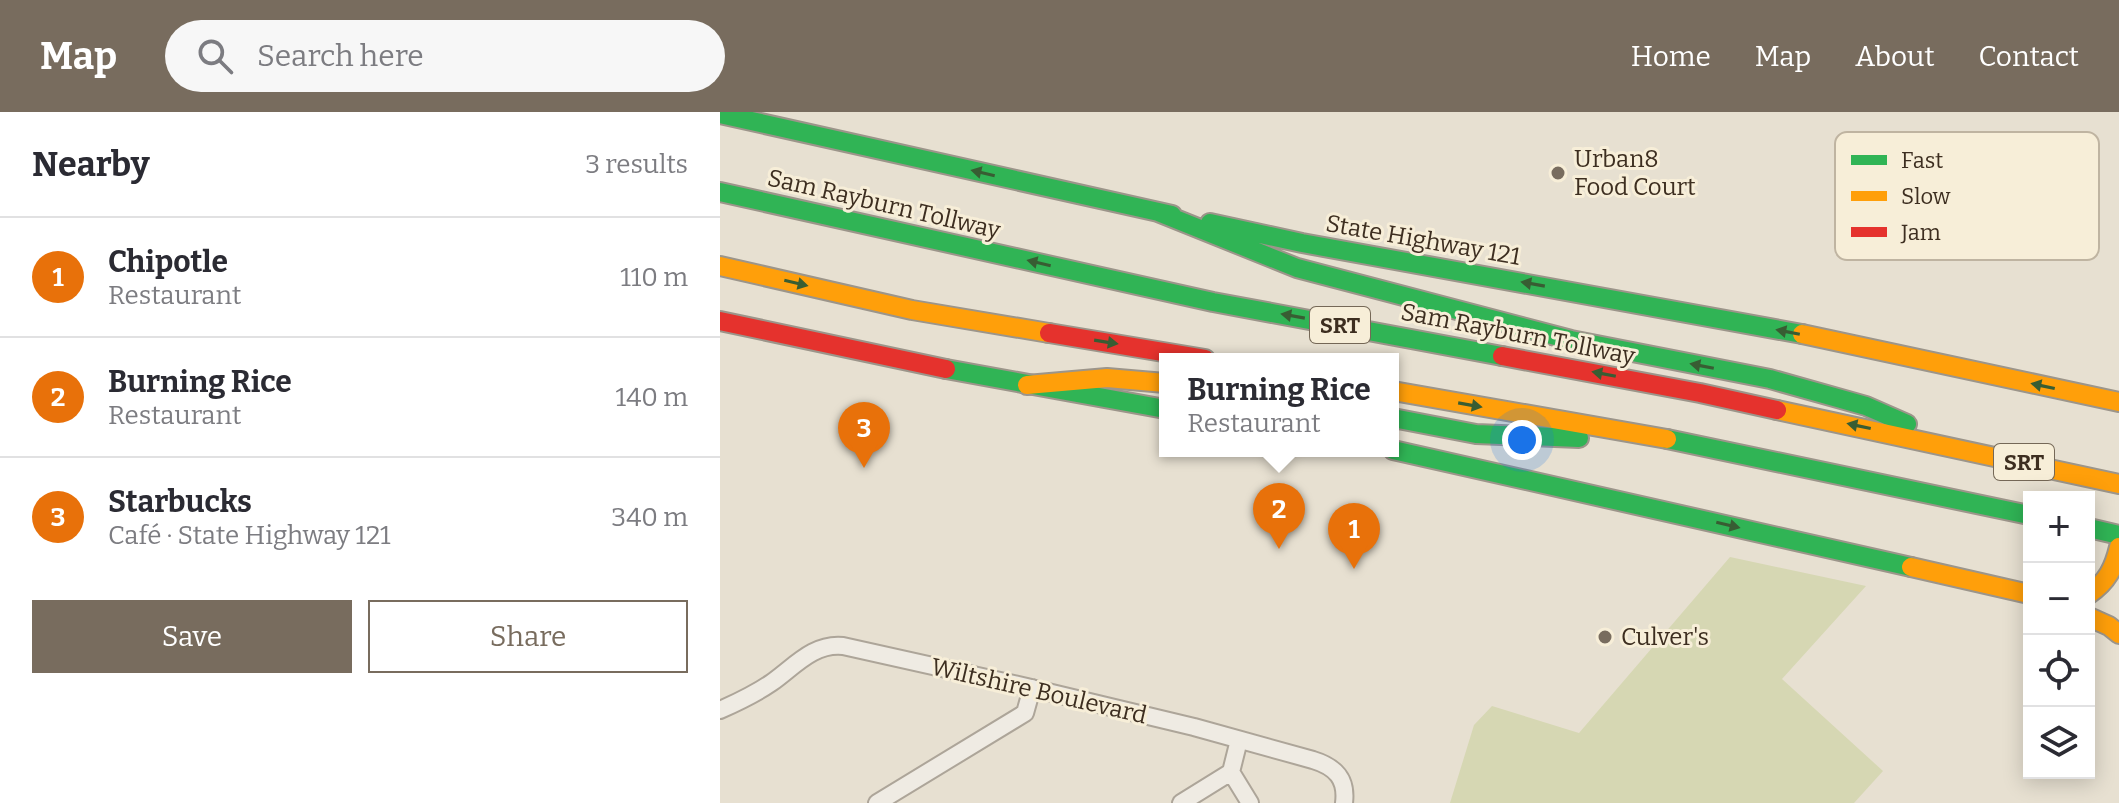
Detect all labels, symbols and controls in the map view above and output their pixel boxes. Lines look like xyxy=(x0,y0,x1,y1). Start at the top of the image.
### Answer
search box xyxy=(165,20,725,92)
text: Map xyxy=(40,33,117,79)
icon: search xyxy=(193,34,237,78)
text: Search here xyxy=(257,38,424,74)
text: Home xyxy=(1631,40,1711,73)
text: Map xyxy=(1755,40,1811,73)
text: About xyxy=(1855,40,1935,73)
text: Contact xyxy=(1979,40,2079,73)
legend xyxy=(1835,132,2099,260)
text: Nearby xyxy=(32,144,150,185)
place label: Urban8 Food Court xyxy=(1574,145,1696,201)
text: Fast xyxy=(1901,147,1943,174)
text: 3 results xyxy=(585,149,688,180)
street label: Sam Rayburn Tollway xyxy=(765,164,1003,244)
marker: Urban8 Food Court xyxy=(1549,164,1567,182)
one-way arrow xyxy=(970,166,995,179)
text: Slow xyxy=(1901,183,1951,210)
street label: State Highway 121 xyxy=(1324,209,1523,271)
text: Jam xyxy=(1900,219,1941,246)
text: Chipotle xyxy=(108,244,228,280)
one-way arrow xyxy=(1026,256,1051,269)
text: 1 xyxy=(52,262,64,293)
text: 110 m xyxy=(620,262,688,293)
one-way arrow xyxy=(784,277,809,290)
one-way arrow xyxy=(1520,278,1545,290)
text: Restaurant xyxy=(108,280,241,311)
street label: Sam Rayburn Tollway xyxy=(1399,298,1638,370)
road number: SRT xyxy=(1310,307,1370,343)
one-way arrow xyxy=(1281,310,1306,322)
one-way arrow xyxy=(1776,325,1801,337)
one-way arrow xyxy=(1094,337,1119,349)
popup xyxy=(1159,353,1399,457)
one-way arrow xyxy=(1690,359,1715,372)
text: Burning Rice xyxy=(108,364,292,400)
one-way arrow xyxy=(1591,368,1616,380)
text: Burning Rice xyxy=(1187,372,1371,408)
one-way arrow xyxy=(2030,379,2055,392)
text: 2 xyxy=(51,382,65,413)
text: 140 m xyxy=(616,382,688,413)
one-way arrow xyxy=(1458,399,1483,411)
text: Restaurant xyxy=(108,400,241,431)
pin: 3 xyxy=(838,402,890,468)
text: Restaurant xyxy=(1187,408,1321,439)
your location xyxy=(1502,420,1542,460)
one-way arrow xyxy=(1846,420,1871,432)
road number: SRT xyxy=(1994,444,2054,480)
pin: 2 xyxy=(1253,483,1305,549)
text: Starbucks xyxy=(108,484,252,520)
map controls xyxy=(2023,491,2095,779)
button: + xyxy=(2023,491,2095,563)
text: 3 xyxy=(51,502,65,533)
text: 340 m xyxy=(611,502,688,533)
pin: 1 xyxy=(1328,503,1380,569)
one-way arrow xyxy=(1716,519,1741,531)
text: Café · State Highway 121 xyxy=(108,520,391,551)
button: − xyxy=(2023,563,2095,635)
button: Save xyxy=(32,600,352,673)
button: Share xyxy=(368,600,688,673)
place label: Culver's xyxy=(1621,623,1709,651)
marker: Culver's xyxy=(1596,628,1614,646)
button: locate xyxy=(2023,635,2095,707)
street label: Wiltshire Boulevard xyxy=(928,653,1150,729)
button: layers xyxy=(2023,707,2095,779)

